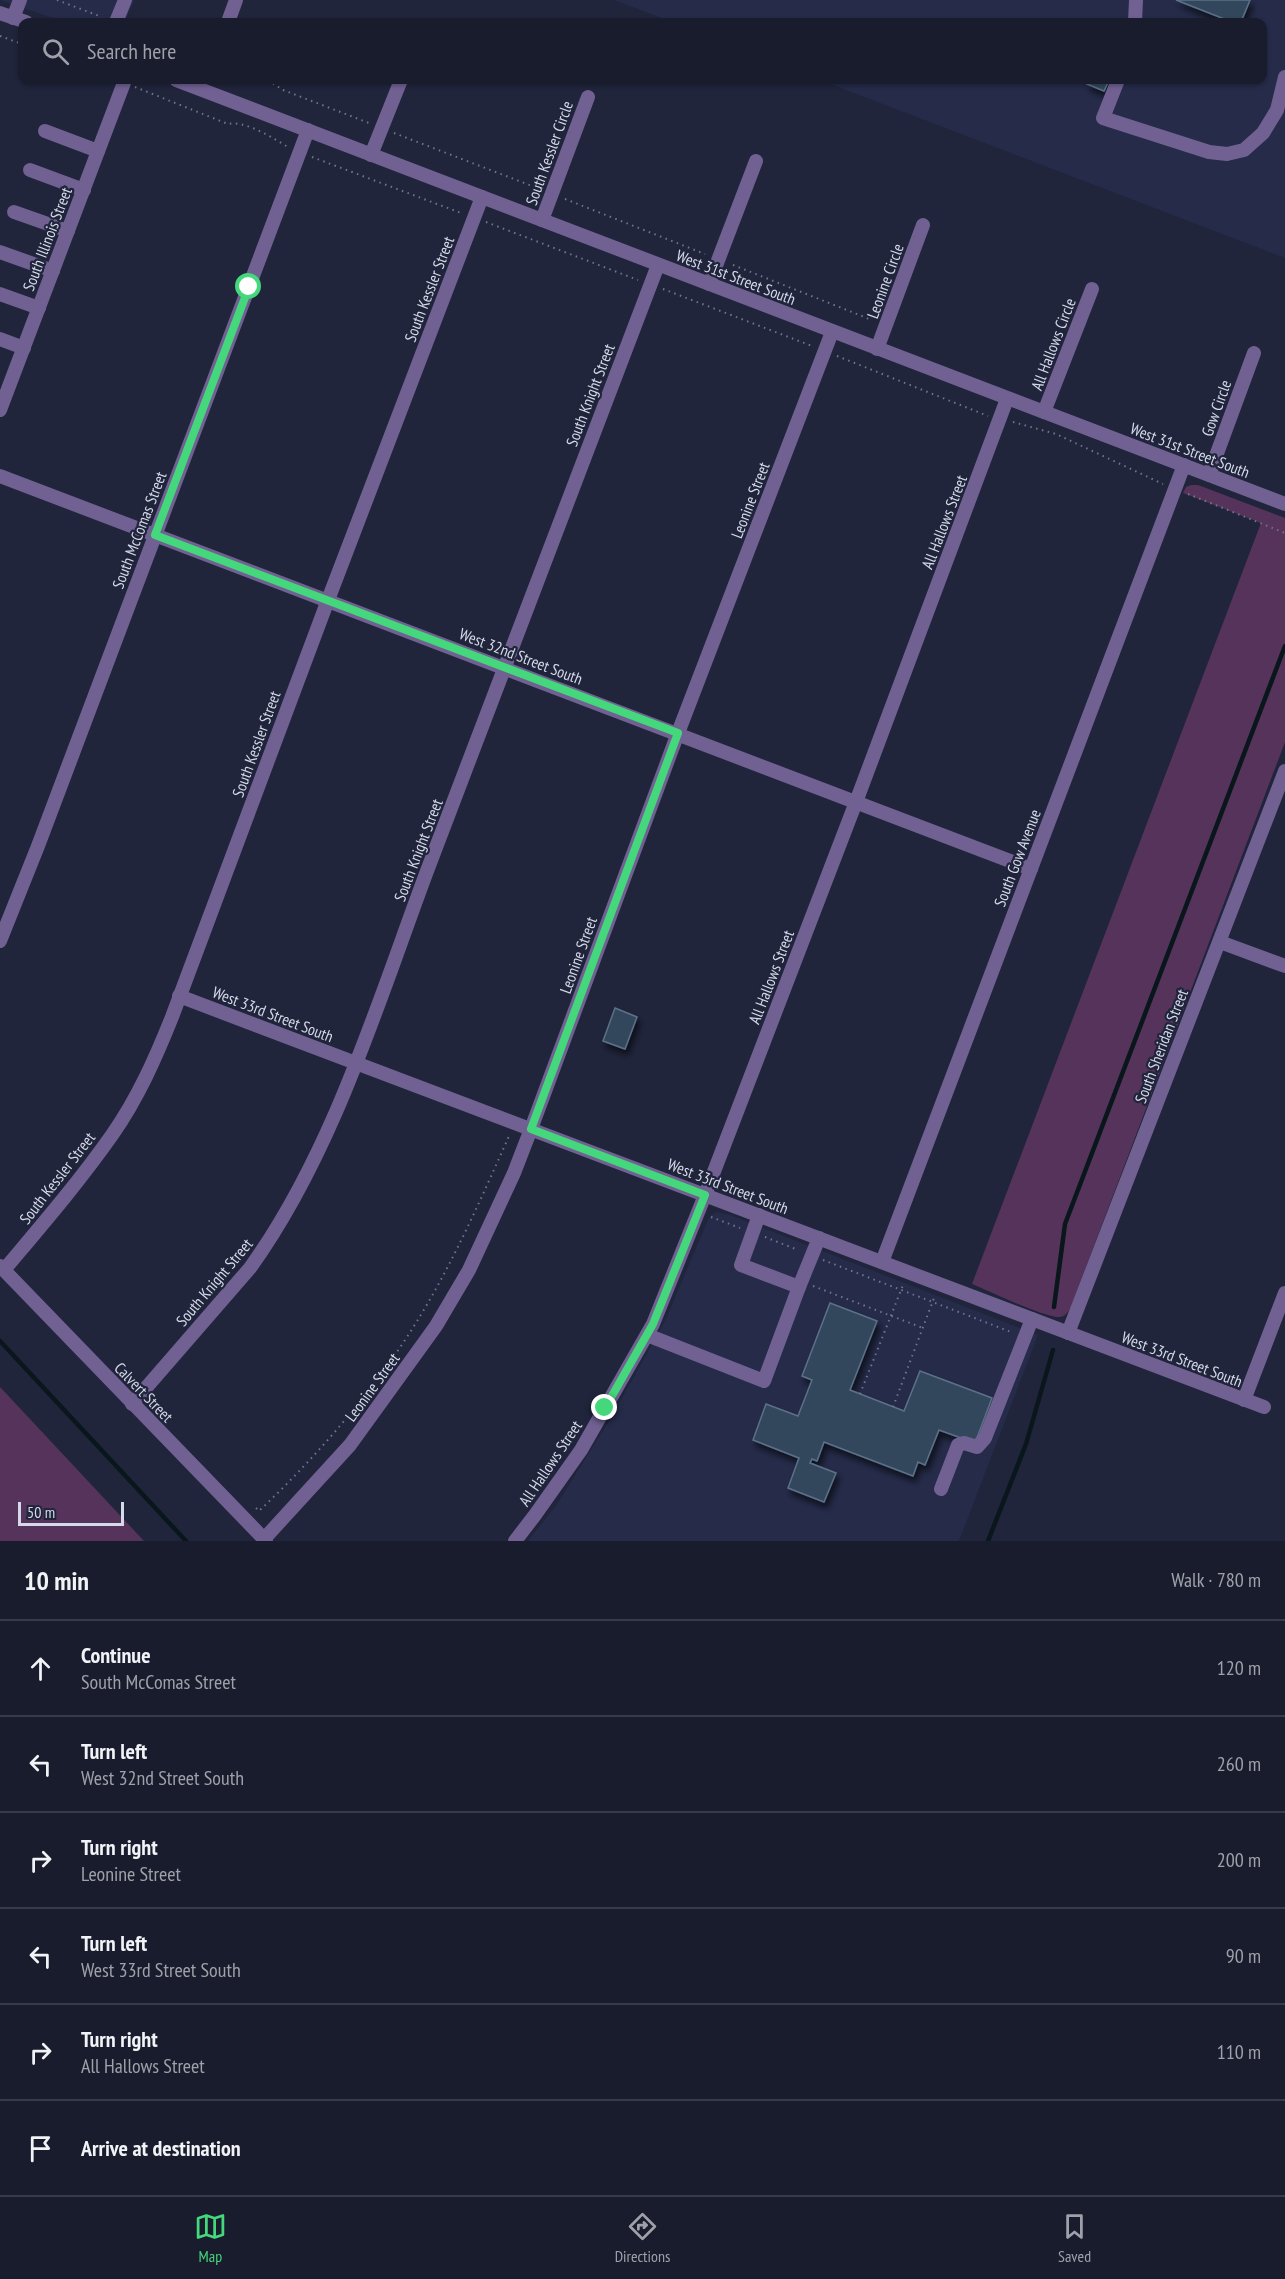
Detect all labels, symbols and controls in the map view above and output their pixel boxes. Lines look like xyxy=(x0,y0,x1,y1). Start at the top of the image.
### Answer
search box xyxy=(18,18,1267,84)
icon: search xyxy=(39,35,72,68)
text: Search here xyxy=(87,37,176,65)
street label: South Kessler Circle xyxy=(521,98,577,208)
street label: South Illinois Street xyxy=(18,184,76,294)
street label: South Kessler Street xyxy=(400,233,459,345)
street label: Leonine Circle xyxy=(862,241,908,321)
street label: West 31st Street South xyxy=(673,245,799,309)
route start xyxy=(235,273,261,299)
street label: All Hallows Circle xyxy=(1026,295,1080,393)
street label: South Knight Street xyxy=(561,340,619,449)
street label: Gow Circle xyxy=(1197,377,1235,439)
street label: West 31st Street South xyxy=(1127,418,1253,482)
street label: Leonine Street xyxy=(726,459,774,541)
street label: South McComas Street xyxy=(107,468,171,591)
street label: All Hallows Street xyxy=(917,472,971,572)
street label: West 32nd Street South xyxy=(457,623,585,689)
street label: South Kessler Street xyxy=(228,688,285,800)
street label: South Knight Street xyxy=(389,795,447,904)
street label: South Gow Avenue xyxy=(989,806,1045,910)
street label: Leonine Street xyxy=(555,913,601,996)
street label: All Hallows Street xyxy=(744,927,798,1027)
street label: West 33rd Street South xyxy=(210,982,336,1046)
street label: South Sheridan Street xyxy=(1130,985,1192,1106)
street label: South Kessler Street xyxy=(15,1127,100,1228)
street label: West 33rd Street South xyxy=(665,1154,791,1218)
street label: South Knight Street xyxy=(171,1234,257,1330)
street label: West 33rd Street South xyxy=(1119,1327,1245,1391)
street label: Leonine Street xyxy=(340,1348,404,1425)
street label: Calvert Street xyxy=(110,1358,178,1427)
route end xyxy=(591,1394,617,1420)
street label: All Hallows Street xyxy=(514,1416,586,1510)
scale bar xyxy=(18,1499,124,1526)
text: 50 m xyxy=(27,1502,55,1522)
text: 10 min xyxy=(24,1564,89,1597)
text: Walk · 780 m xyxy=(1171,1567,1261,1593)
text: Continue xyxy=(81,1641,151,1669)
icon: ahead xyxy=(24,1652,57,1685)
text: 120 m xyxy=(1217,1655,1261,1681)
text: South McComas Street xyxy=(81,1669,236,1695)
text: Turn left xyxy=(81,1737,147,1765)
icon: left xyxy=(24,1748,57,1781)
text: 260 m xyxy=(1217,1751,1261,1777)
text: West 32nd Street South xyxy=(81,1765,244,1791)
text: Turn right xyxy=(81,1833,158,1861)
icon: right xyxy=(24,1844,57,1877)
text: 200 m xyxy=(1217,1847,1261,1873)
text: Leonine Street xyxy=(81,1861,181,1887)
text: Turn left xyxy=(81,1929,147,1957)
icon: left xyxy=(24,1940,57,1973)
text: 90 m xyxy=(1226,1943,1261,1969)
text: West 33rd Street South xyxy=(81,1957,241,1983)
text: Turn right xyxy=(81,2025,158,2053)
icon: right xyxy=(24,2036,57,2069)
text: 110 m xyxy=(1217,2039,1261,2065)
text: All Hallows Street xyxy=(81,2053,205,2079)
icon: arrive xyxy=(24,2132,57,2165)
text: Arrive at destination xyxy=(81,2134,241,2162)
tab: Map xyxy=(194,2210,227,2266)
tab: Directions xyxy=(615,2210,670,2266)
tab: Saved xyxy=(1058,2210,1091,2266)

